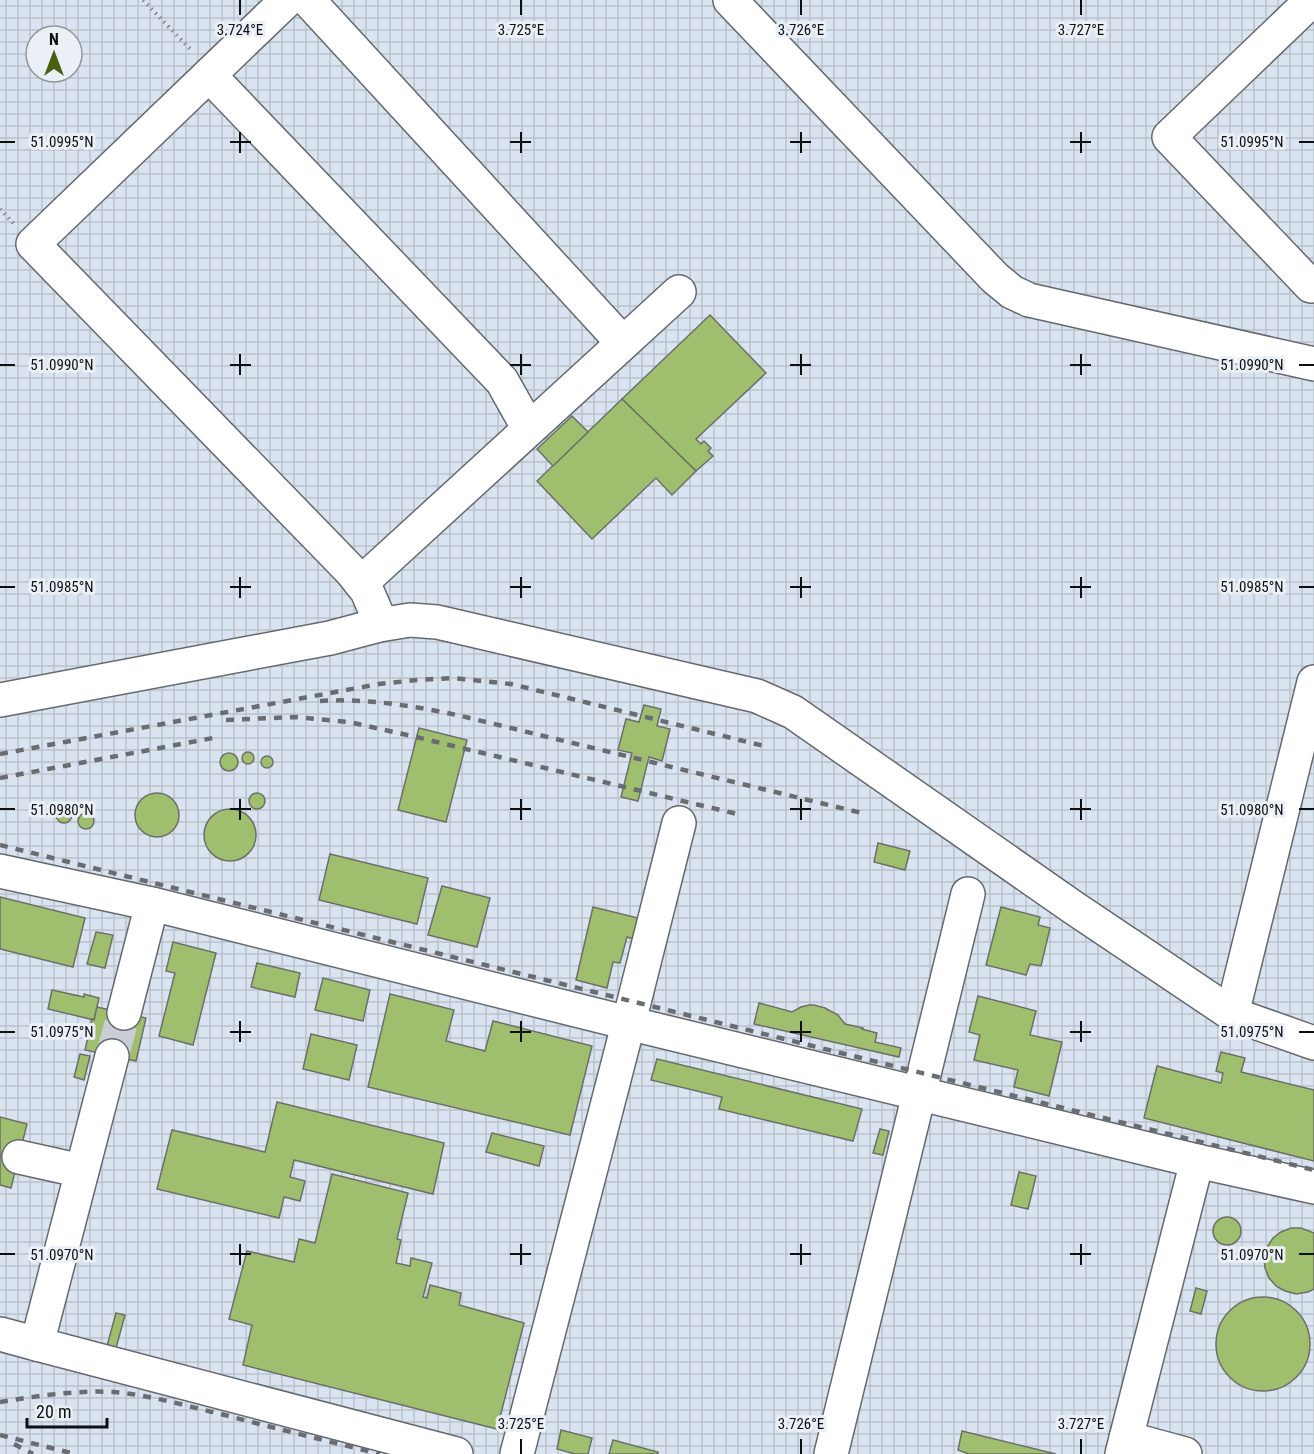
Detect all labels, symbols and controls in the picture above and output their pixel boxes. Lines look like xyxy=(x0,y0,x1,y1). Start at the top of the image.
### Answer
text: 3.724°E xyxy=(217,21,263,39)
text: 3.725°E xyxy=(498,21,544,39)
text: 3.726°E xyxy=(778,21,824,39)
text: 3.727°E xyxy=(1058,21,1104,39)
north arrow xyxy=(24,24,84,84)
text: N xyxy=(49,30,59,49)
text: 51.0995°N xyxy=(30,133,94,151)
text: 51.0995°N xyxy=(1220,133,1284,151)
text: 51.0990°N xyxy=(30,356,94,374)
text: 51.0990°N xyxy=(1220,356,1284,374)
text: 51.0985°N xyxy=(30,578,94,596)
text: 51.0985°N xyxy=(1220,578,1284,596)
text: 51.0980°N xyxy=(30,801,94,819)
text: 51.0980°N xyxy=(1220,801,1284,819)
text: 51.0975°N xyxy=(30,1023,94,1041)
text: 51.0975°N xyxy=(1220,1023,1284,1041)
text: 51.0970°N xyxy=(30,1246,94,1264)
text: 51.0970°N xyxy=(1220,1246,1284,1264)
scale bar xyxy=(27,1391,106,1429)
text: 20 m xyxy=(36,1401,71,1422)
text: 3.725°E xyxy=(498,1415,544,1433)
text: 3.726°E xyxy=(778,1415,824,1433)
text: 3.727°E xyxy=(1058,1415,1104,1433)

